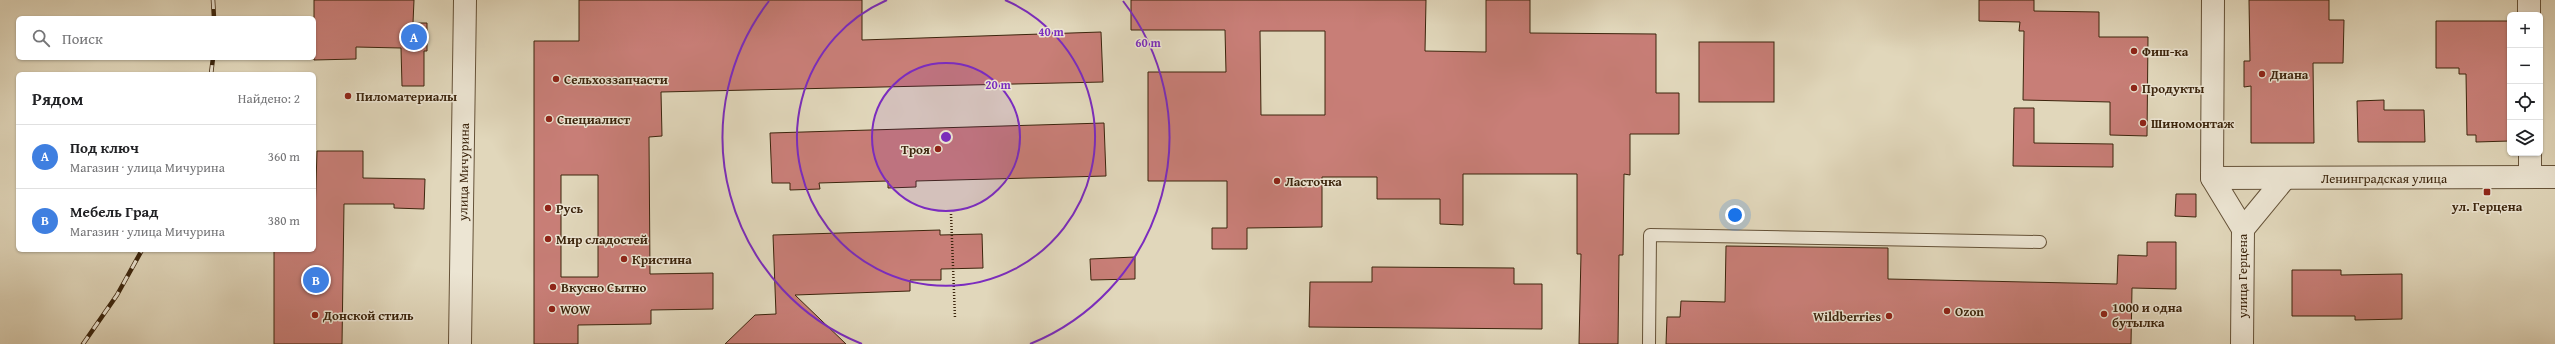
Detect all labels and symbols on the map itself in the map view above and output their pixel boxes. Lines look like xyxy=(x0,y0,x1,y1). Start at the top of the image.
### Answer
pin: A xyxy=(401,22,427,52)
text: 40 m xyxy=(1038,23,1064,40)
text: 60 m xyxy=(1135,34,1161,51)
place label: Фиш-ка xyxy=(2142,42,2189,61)
marker: Фиш-ка xyxy=(2129,46,2139,56)
place label: Диана xyxy=(2269,65,2309,84)
marker: Диана xyxy=(2257,69,2267,79)
place label: Сельхоззапчасти xyxy=(564,70,668,89)
marker: Сельхоззапчасти xyxy=(551,74,561,84)
text: 20 m xyxy=(985,76,1011,93)
place label: Продукты xyxy=(2142,79,2204,98)
marker: Продукты xyxy=(2129,83,2139,93)
place label: Пиломатериалы xyxy=(356,87,457,106)
marker: Пиломатериалы xyxy=(343,91,353,101)
place label: Специалист xyxy=(557,110,630,129)
marker: Специалист xyxy=(544,114,554,124)
place label: Шиномонтаж xyxy=(2151,114,2235,133)
marker: Шиномонтаж xyxy=(2138,118,2148,128)
street label: улица Мичурина xyxy=(453,122,474,222)
centre of rings xyxy=(939,130,953,144)
place label: Троя xyxy=(901,140,930,159)
marker: Троя xyxy=(933,144,943,154)
street label: Ленинградская улица xyxy=(2321,169,2448,188)
place label: Ласточка xyxy=(1285,172,1342,191)
marker: Ласточка xyxy=(1272,176,1282,186)
marker: ул. Герцена xyxy=(2482,187,2492,197)
place label: ул. Герцена xyxy=(2451,197,2523,216)
place label: Русь xyxy=(556,199,583,218)
marker: Русь xyxy=(543,203,553,213)
your location xyxy=(1725,205,1745,225)
place label: Мир сладостей xyxy=(556,230,648,249)
street label: улица Герцена xyxy=(2233,233,2252,319)
marker: Мир сладостей xyxy=(543,234,553,244)
place label: Кристина xyxy=(632,250,692,269)
marker: Кристина xyxy=(619,254,629,264)
pin: B xyxy=(303,265,329,295)
place label: Вкусно Сытно xyxy=(561,278,646,297)
marker: Вкусно Сытно xyxy=(548,282,558,292)
place label: 1000 и одна бутылка xyxy=(2112,298,2183,332)
place label: WOW xyxy=(560,300,591,319)
place label: Ozon xyxy=(1955,302,1984,321)
marker: WOW xyxy=(547,304,557,314)
place label: Донской стиль xyxy=(322,306,414,325)
marker: Ozon xyxy=(1942,306,1952,316)
place label: Wildberries xyxy=(1813,307,1881,326)
marker: 1000 и одна бутылка xyxy=(2099,309,2109,319)
marker: Донской стиль xyxy=(310,310,320,320)
marker: Wildberries xyxy=(1884,311,1894,321)

